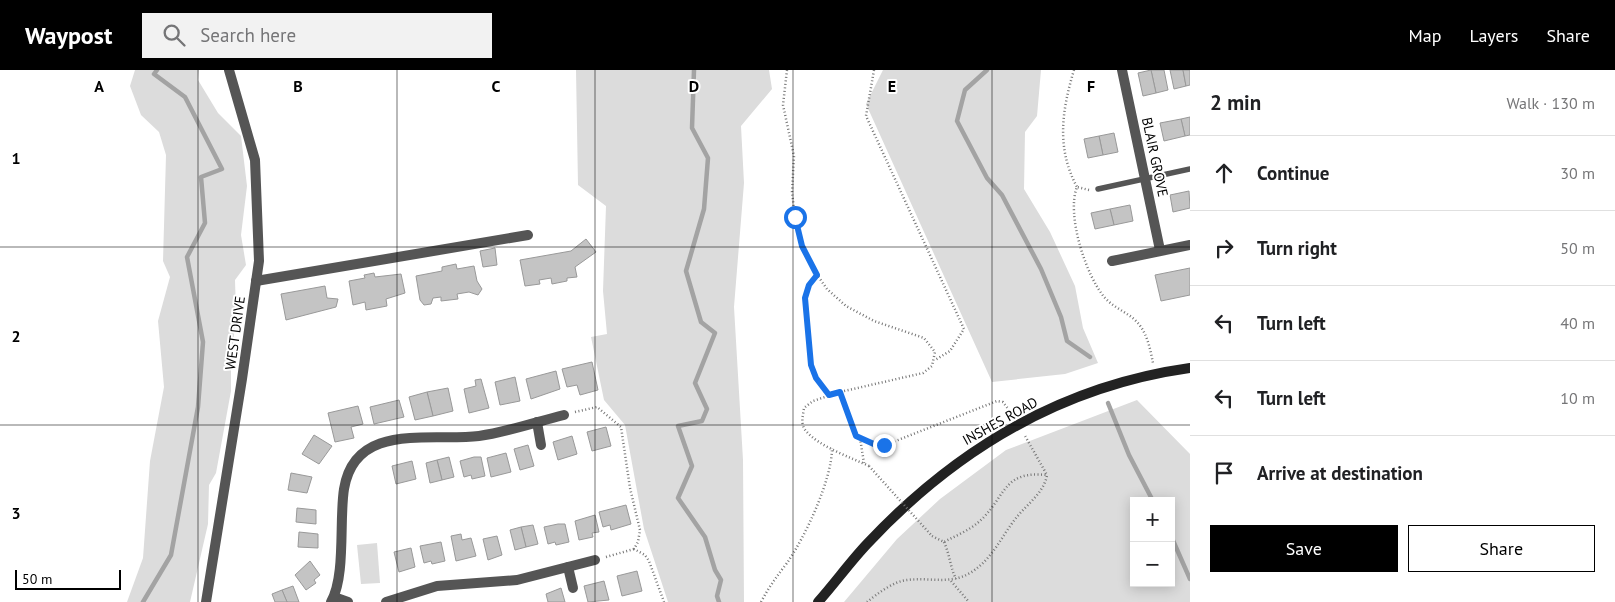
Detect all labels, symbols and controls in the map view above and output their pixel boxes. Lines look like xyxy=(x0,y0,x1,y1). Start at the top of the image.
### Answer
search box xyxy=(142,13,492,58)
text: Waypost xyxy=(25,20,112,51)
icon: search xyxy=(160,21,188,49)
text: Search here xyxy=(200,23,296,47)
text: Map xyxy=(1409,24,1441,47)
text: Layers xyxy=(1469,24,1518,47)
text: Share xyxy=(1546,24,1590,47)
text: A xyxy=(94,76,104,96)
text: B xyxy=(293,76,303,96)
text: C xyxy=(492,76,501,96)
text: D xyxy=(689,76,699,96)
text: E xyxy=(888,76,896,96)
text: F xyxy=(1087,76,1095,96)
text: 2 min xyxy=(1210,89,1261,116)
text: Walk · 130 m xyxy=(1506,93,1595,113)
street label: BLAIR GROVE xyxy=(1138,116,1172,198)
text: 1 xyxy=(11,148,21,168)
icon: ahead xyxy=(1210,159,1238,187)
text: Continue xyxy=(1257,161,1329,185)
text: 30 m xyxy=(1560,163,1595,183)
route start xyxy=(784,206,807,229)
icon: right xyxy=(1210,234,1238,262)
text: Turn right xyxy=(1257,236,1337,260)
text: 50 m xyxy=(1560,238,1595,258)
street label: WEST DRIVE xyxy=(221,295,249,371)
icon: left xyxy=(1210,309,1238,337)
text: Turn left xyxy=(1257,311,1326,335)
text: 40 m xyxy=(1560,313,1595,333)
text: 2 xyxy=(11,326,21,346)
icon: left xyxy=(1210,384,1238,412)
text: Turn left xyxy=(1257,386,1326,410)
text: 10 m xyxy=(1560,388,1595,408)
street label: INSHES ROAD xyxy=(959,393,1041,449)
route end xyxy=(873,434,896,457)
icon: arrive xyxy=(1210,459,1238,487)
text: Arrive at destination xyxy=(1257,461,1423,485)
map controls xyxy=(1130,497,1175,587)
button: + xyxy=(1130,497,1175,542)
text: 3 xyxy=(11,503,21,523)
button: Save xyxy=(1210,525,1398,572)
button: Share xyxy=(1408,525,1595,572)
button: − xyxy=(1130,542,1175,587)
scale bar xyxy=(15,567,121,590)
text: 50 m xyxy=(22,570,52,588)

